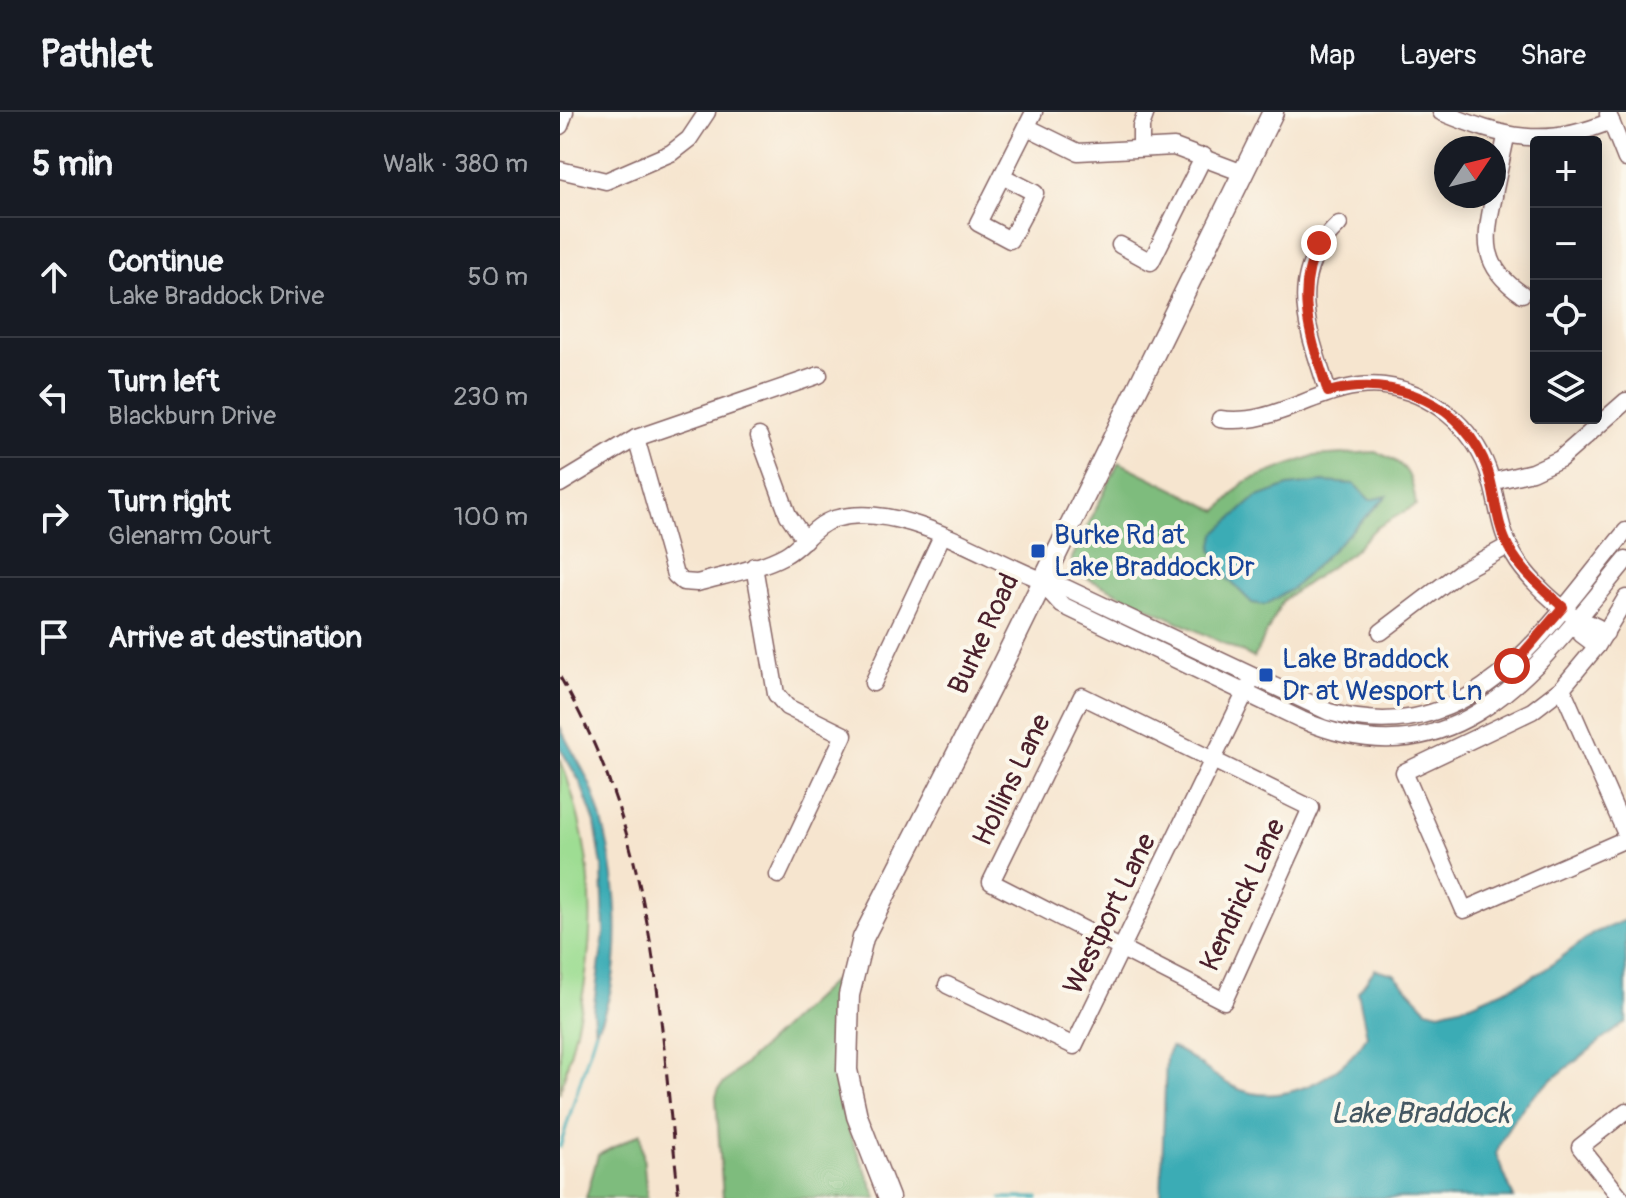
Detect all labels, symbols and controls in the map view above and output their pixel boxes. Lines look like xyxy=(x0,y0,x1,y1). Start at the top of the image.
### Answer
text: Pathlet xyxy=(40,31,152,79)
text: Map xyxy=(1309,38,1355,73)
text: Layers xyxy=(1399,38,1476,73)
text: Share xyxy=(1520,38,1586,73)
north arrow xyxy=(1434,136,1506,208)
map controls xyxy=(1530,136,1602,424)
button: + xyxy=(1530,136,1602,208)
text: 5 min xyxy=(32,143,113,186)
text: Walk · 380 m xyxy=(383,148,528,180)
button: − xyxy=(1530,208,1602,280)
route end xyxy=(1301,225,1337,261)
text: Continue xyxy=(108,243,223,280)
icon: ahead xyxy=(32,255,76,299)
text: 50 m xyxy=(467,261,528,293)
text: Lake Braddock Drive xyxy=(108,280,324,312)
button: locate xyxy=(1530,280,1602,352)
button: layers xyxy=(1530,352,1602,424)
text: Turn left xyxy=(108,363,219,400)
icon: left xyxy=(32,375,76,419)
text: 230 m xyxy=(453,381,528,413)
text: Blackburn Drive xyxy=(108,400,276,432)
text: Turn right xyxy=(108,483,231,520)
icon: right xyxy=(32,495,76,539)
text: 100 m xyxy=(454,501,528,533)
place label: Burke Rd at Lake Braddock Dr xyxy=(1054,518,1255,585)
text: Glenarm Court xyxy=(108,520,271,552)
marker: Burke Rd at Lake Braddock Dr xyxy=(1029,542,1047,560)
street label: Burke Road xyxy=(941,568,1027,700)
icon: arrive xyxy=(32,615,76,659)
text: Arrive at destination xyxy=(108,619,362,656)
place label: Lake Braddock Dr at Wesport Ln xyxy=(1282,642,1483,709)
route start xyxy=(1494,648,1530,684)
marker: Lake Braddock Dr at Wesport Ln xyxy=(1257,666,1275,684)
street label: Hollins Lane xyxy=(965,708,1059,852)
street label: Kendrick Lane xyxy=(1192,813,1294,977)
street label: Westport Lane xyxy=(1056,828,1164,1000)
water label: Lake Braddock xyxy=(1331,1095,1512,1132)

